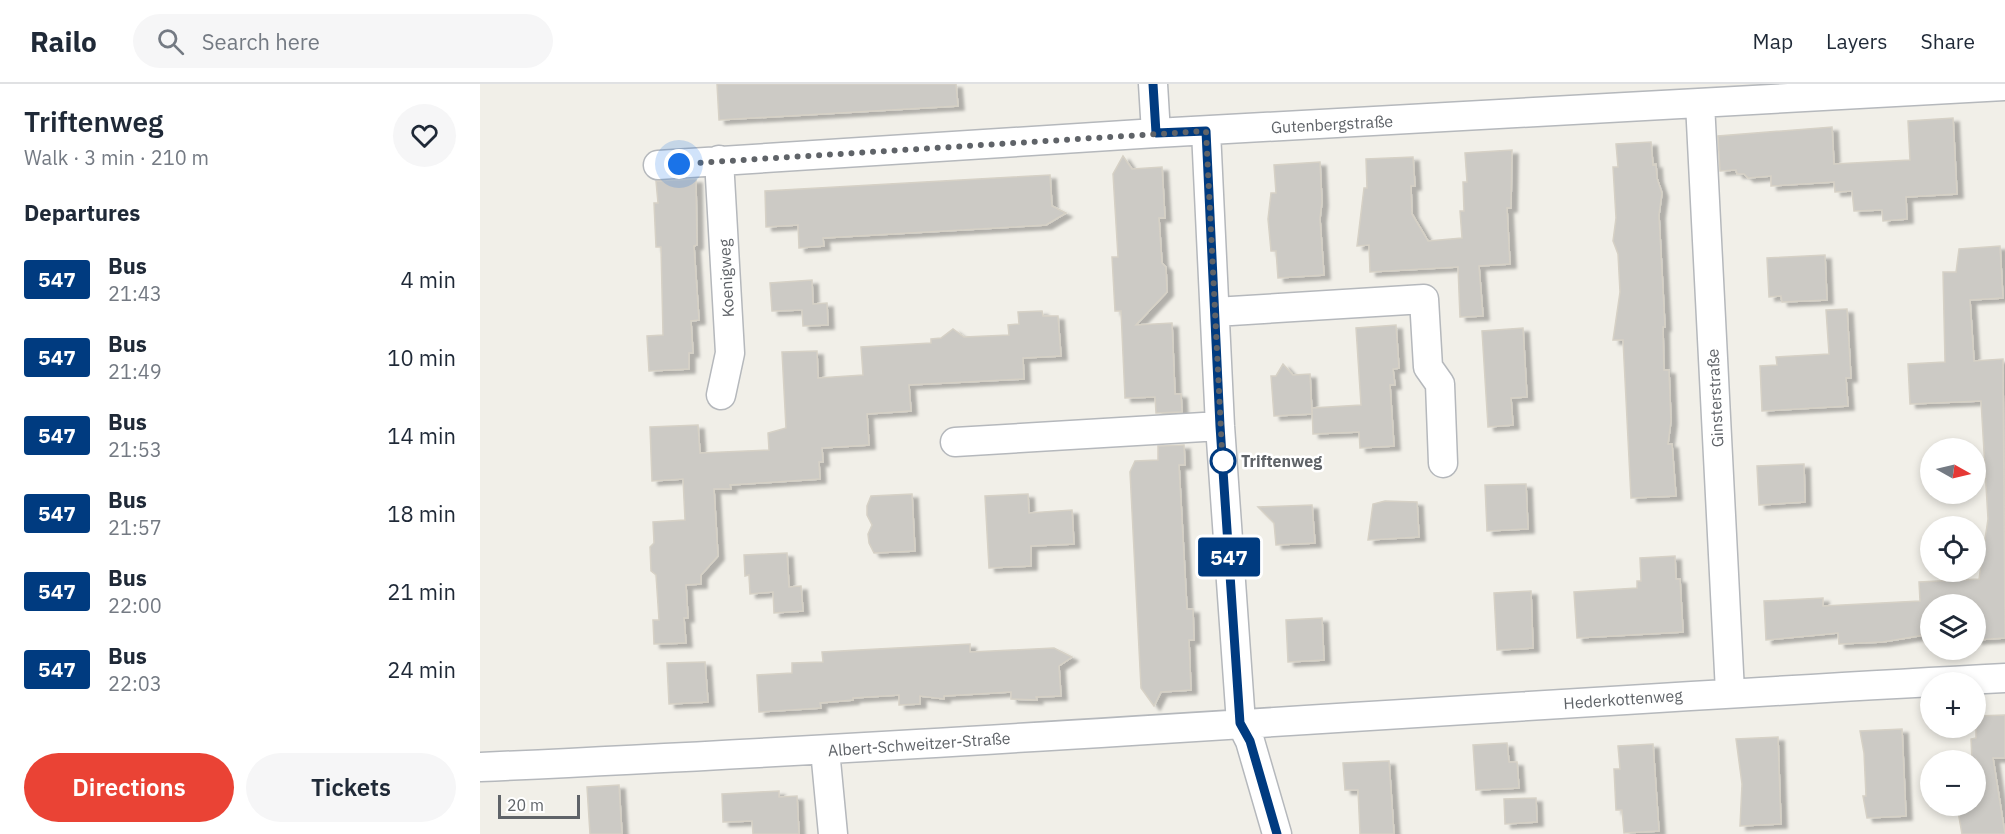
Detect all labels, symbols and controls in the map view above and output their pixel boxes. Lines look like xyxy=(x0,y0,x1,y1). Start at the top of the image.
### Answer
search box xyxy=(133,14,553,68)
text: Railo xyxy=(30,23,97,60)
icon: search xyxy=(154,25,187,58)
text: Search here xyxy=(202,27,320,56)
text: Map xyxy=(1753,27,1793,55)
text: Layers xyxy=(1826,27,1888,55)
text: Share xyxy=(1921,27,1975,55)
text: Triftenweg xyxy=(24,103,163,140)
button: heart xyxy=(393,104,456,167)
street label: Gutenbergstraße xyxy=(1270,111,1394,137)
text: Walk · 3 min · 210 m xyxy=(24,144,209,171)
your location xyxy=(664,149,694,179)
text: Departures xyxy=(24,198,140,227)
street label: Koenigweg xyxy=(714,238,738,318)
text: Bus xyxy=(108,251,147,280)
text: 547 xyxy=(38,265,76,293)
text: 4 min xyxy=(400,265,456,294)
text: 21:43 xyxy=(108,280,162,307)
text: Bus xyxy=(108,329,147,358)
text: 547 xyxy=(38,343,76,371)
text: 10 min xyxy=(387,343,456,372)
street label: Ginsterstraße xyxy=(1702,348,1728,448)
text: 21:49 xyxy=(108,358,162,385)
text: Bus xyxy=(108,407,147,436)
text: 547 xyxy=(38,421,76,449)
text: 14 min xyxy=(387,421,456,450)
text: 21:53 xyxy=(108,436,162,463)
north arrow xyxy=(1920,438,1986,504)
map controls xyxy=(1920,438,1986,816)
marker: Triftenweg xyxy=(1210,448,1236,474)
place label: Triftenweg xyxy=(1241,451,1322,471)
text: Bus xyxy=(108,485,147,514)
text: 547 xyxy=(38,499,76,527)
text: 18 min xyxy=(387,499,456,528)
text: 21:57 xyxy=(108,514,162,541)
button: locate xyxy=(1920,516,1986,582)
line badge: 547 xyxy=(1194,538,1263,576)
text: 547 xyxy=(1210,543,1248,571)
text: Bus xyxy=(108,563,147,592)
text: 547 xyxy=(38,577,76,605)
text: 21 min xyxy=(387,577,456,606)
text: 22:00 xyxy=(108,592,162,619)
button: layers xyxy=(1920,594,1986,660)
text: Bus xyxy=(108,641,147,670)
text: 547 xyxy=(38,655,76,683)
text: 24 min xyxy=(387,655,456,684)
text: 22:03 xyxy=(108,670,162,697)
button: + xyxy=(1920,672,1986,738)
street label: Hederkottenweg xyxy=(1563,685,1684,713)
street label: Albert-Schweitzer-Straße xyxy=(827,728,1011,760)
button: − xyxy=(1920,750,1986,816)
button: Directions xyxy=(24,753,234,822)
button: Tickets xyxy=(246,753,456,822)
scale bar xyxy=(498,792,580,820)
text: 20 m xyxy=(507,795,544,815)

